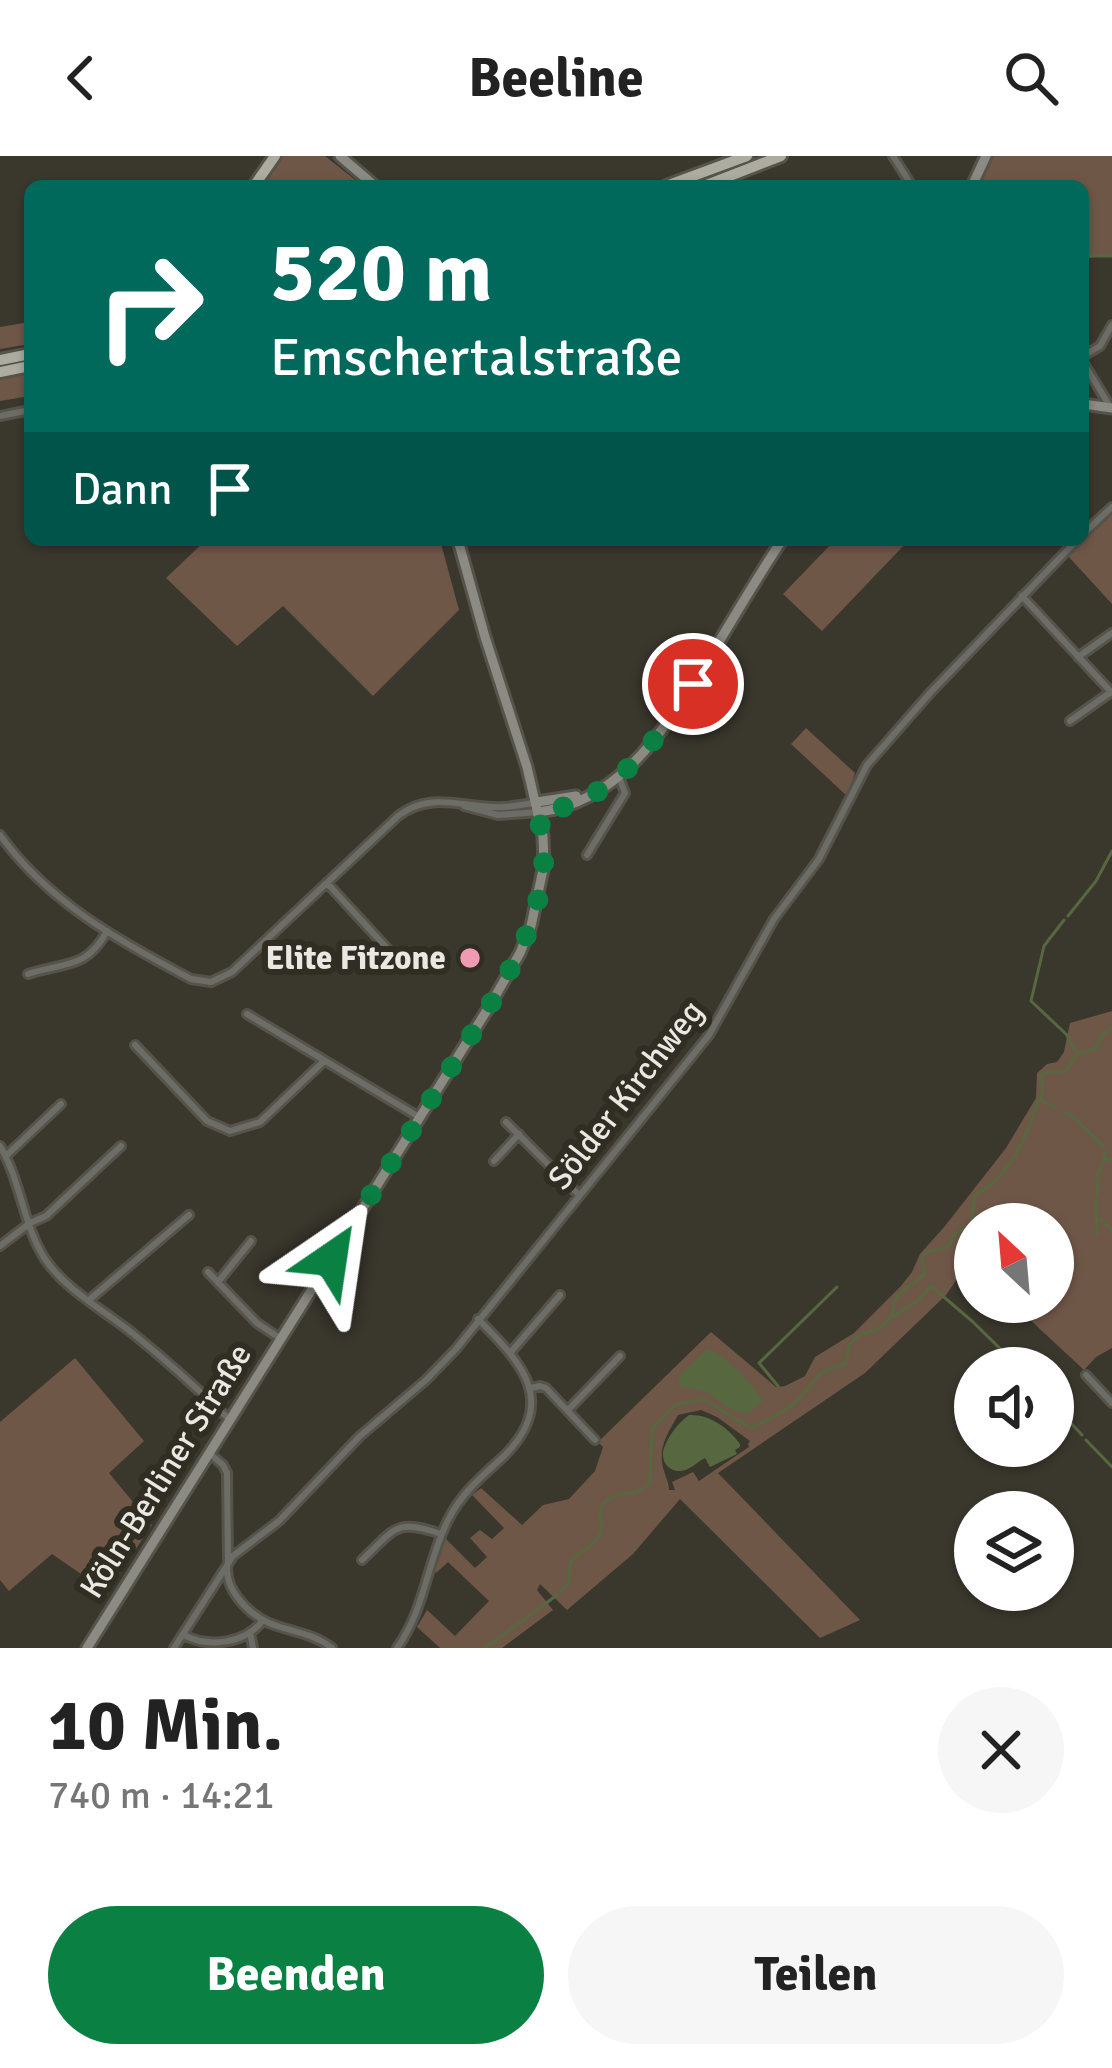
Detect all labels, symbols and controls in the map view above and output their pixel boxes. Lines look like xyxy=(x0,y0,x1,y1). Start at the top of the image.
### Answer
icon: back xyxy=(48,45,114,111)
text: Beeline xyxy=(468,45,644,112)
icon: search xyxy=(998,45,1064,111)
text: 520 m xyxy=(270,221,492,325)
icon: right xyxy=(72,228,228,384)
text: Emschertalstraße xyxy=(270,324,683,391)
icon: arrive xyxy=(197,456,263,522)
text: Dann xyxy=(72,462,173,517)
pin xyxy=(642,633,744,735)
icon: arrive xyxy=(660,651,726,717)
place label: Elite Fitzone xyxy=(265,938,446,979)
marker: Elite Fitzone xyxy=(457,945,483,971)
street label: Sölder Kirchweg xyxy=(539,992,713,1198)
position arrow xyxy=(268,1196,394,1322)
north arrow xyxy=(954,1203,1074,1323)
map controls xyxy=(954,1203,1074,1611)
street label: Köln-Berliner Straße xyxy=(71,1336,261,1606)
button: sound xyxy=(954,1347,1074,1467)
button: layers xyxy=(954,1491,1074,1611)
text: 10 Min. xyxy=(48,1681,283,1770)
button: close xyxy=(938,1687,1064,1813)
text: 740 m · 14:21 xyxy=(48,1771,275,1819)
button: Beenden xyxy=(48,1906,544,2044)
button: Teilen xyxy=(568,1906,1064,2044)

